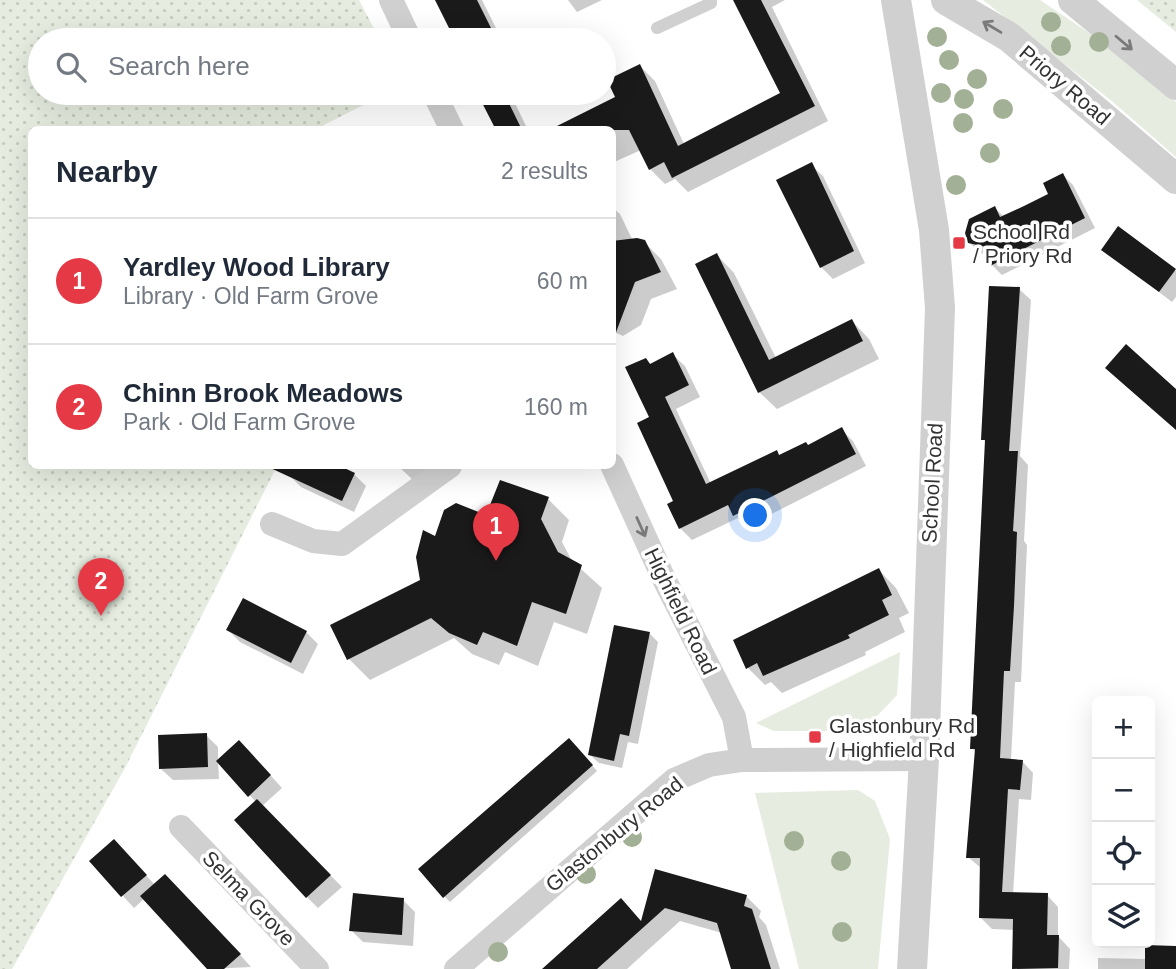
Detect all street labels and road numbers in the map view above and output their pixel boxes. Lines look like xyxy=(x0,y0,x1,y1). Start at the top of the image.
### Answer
street label: Priory Road xyxy=(1015,41,1115,129)
street label: School Road xyxy=(917,422,947,544)
street label: Highfield Road xyxy=(640,544,722,678)
street label: Glastonbury Road xyxy=(541,772,687,896)
street label: Selma Grove xyxy=(198,846,300,950)

